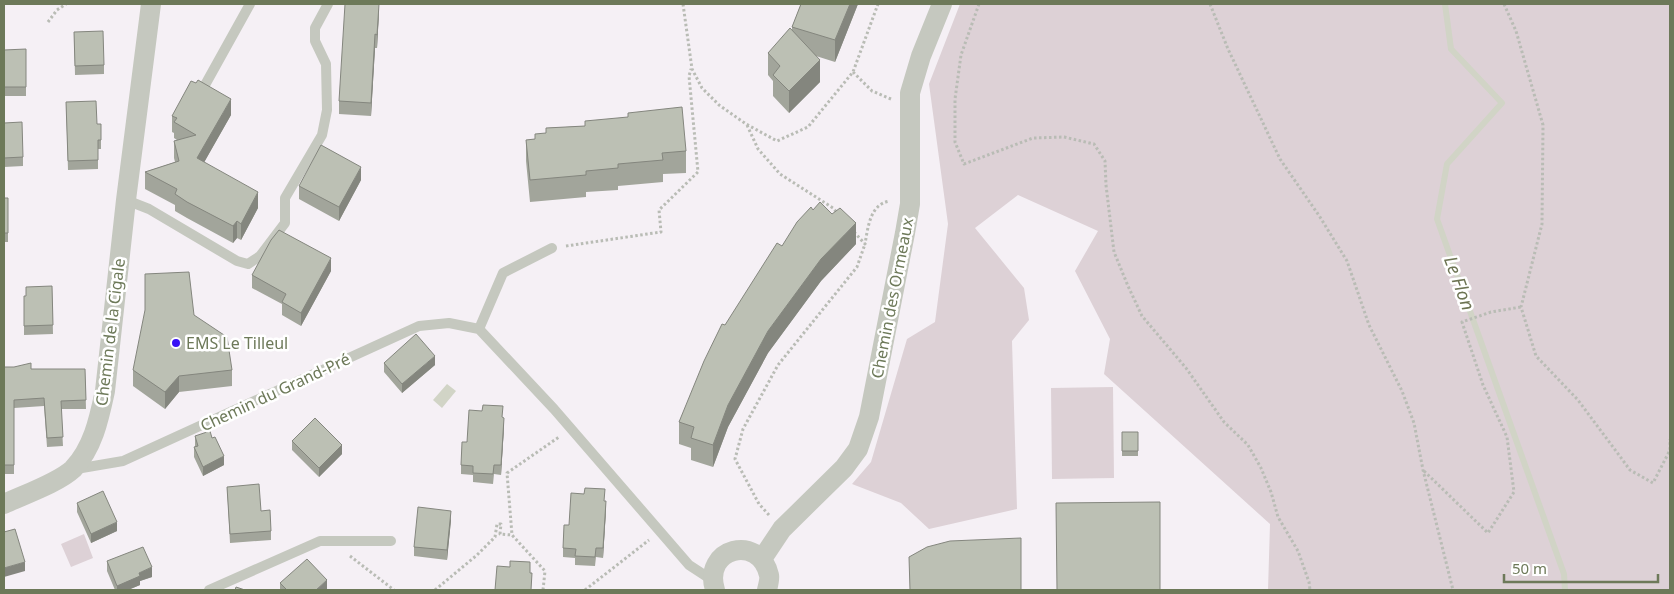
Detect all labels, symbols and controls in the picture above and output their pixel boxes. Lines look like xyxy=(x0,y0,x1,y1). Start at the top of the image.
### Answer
street label: Chemin des Ormeaux xyxy=(866,215,918,380)
water label: Le Flon xyxy=(1439,253,1481,313)
street label: Chemin de la Cigale xyxy=(90,257,130,407)
place label: EMS Le Tilleul xyxy=(186,332,288,354)
marker: EMS Le Tilleul xyxy=(170,337,182,349)
street label: Chemin du Grand-Pré xyxy=(197,348,353,436)
scale bar xyxy=(1504,552,1658,584)
text: 50 m xyxy=(1512,558,1547,578)

